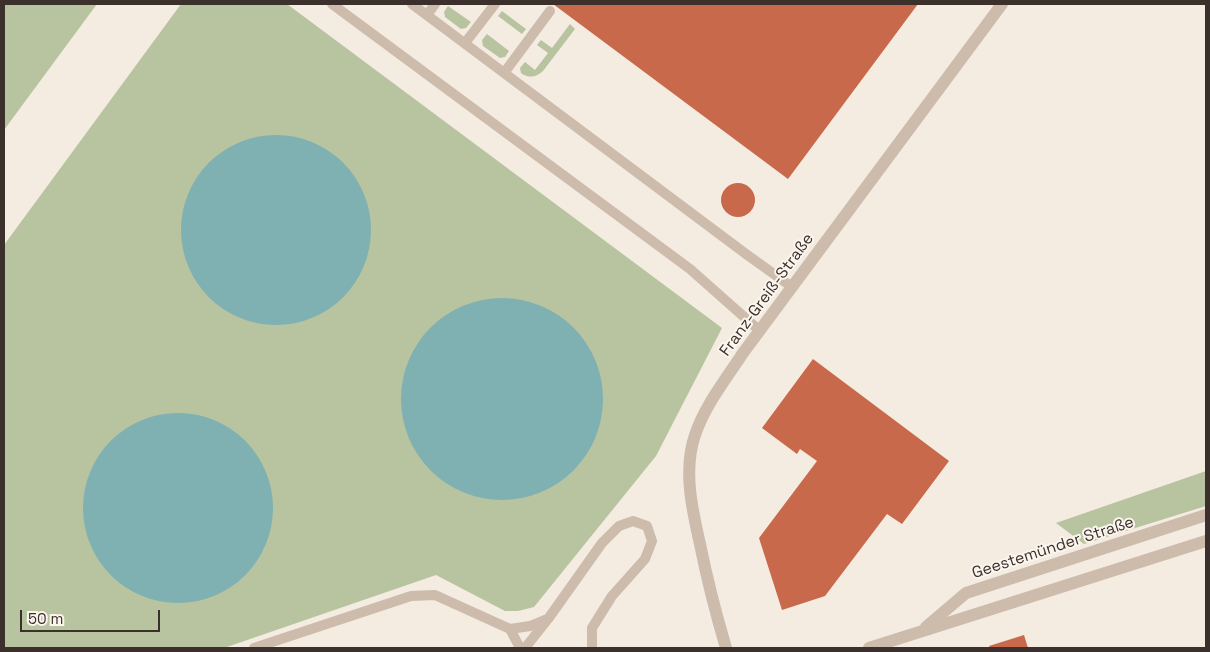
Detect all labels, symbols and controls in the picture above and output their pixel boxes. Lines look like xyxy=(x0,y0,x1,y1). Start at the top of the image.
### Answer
street label: Franz-Greiß-Straße xyxy=(716,230,818,360)
street label: Geestemünder Straße xyxy=(970,513,1136,583)
scale bar xyxy=(22,600,162,632)
text: 50 m xyxy=(28,609,63,628)

